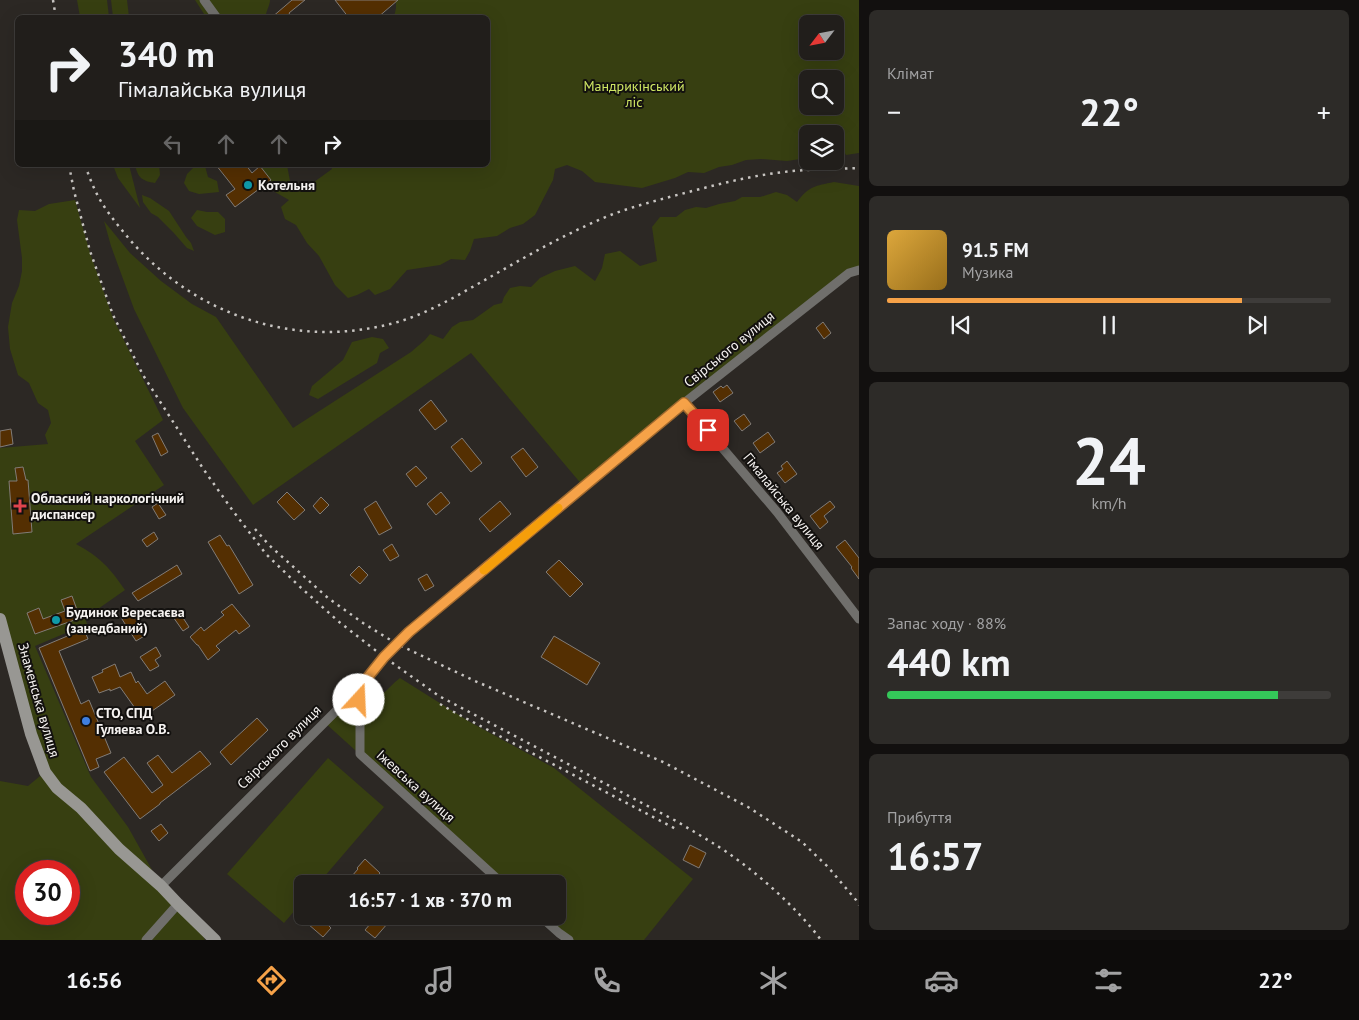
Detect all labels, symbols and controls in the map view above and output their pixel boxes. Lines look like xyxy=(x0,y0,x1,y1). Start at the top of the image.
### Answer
north arrow xyxy=(799,15,844,60)
map controls xyxy=(799,15,844,170)
text: 340 m xyxy=(118,31,215,77)
icon: right xyxy=(35,35,100,100)
text: Клімат xyxy=(887,63,934,83)
button: search xyxy=(799,70,844,115)
text: Гімалайська вулиця xyxy=(118,75,306,103)
park label: Мандрикінський ліс xyxy=(583,77,685,111)
text: 22° xyxy=(1079,87,1139,136)
text: − xyxy=(887,93,901,130)
text: + xyxy=(1317,93,1331,130)
button: layers xyxy=(799,125,844,170)
icon: left xyxy=(159,130,187,158)
icon: ahead xyxy=(212,130,240,158)
icon: ahead xyxy=(265,130,293,158)
icon: right xyxy=(318,130,346,158)
place label: Котельня xyxy=(258,176,315,194)
marker: Котельня xyxy=(242,179,254,191)
text: 91.5 FM xyxy=(962,238,1029,262)
text: Музика xyxy=(962,262,1014,282)
street label: Свірського вулиця xyxy=(680,307,778,391)
icon: previous xyxy=(947,311,975,339)
icon: pause xyxy=(1095,311,1123,339)
icon: next xyxy=(1243,311,1271,339)
pin xyxy=(687,409,729,451)
icon: arrive xyxy=(694,416,722,444)
text: 24 xyxy=(1072,418,1146,502)
street label: Гімалайська вулиця xyxy=(739,449,829,553)
place label: Обласний наркологічний диспансер xyxy=(30,489,184,523)
text: km/h xyxy=(1091,493,1127,513)
marker: Обласний наркологічний диспансер xyxy=(13,499,27,513)
place label: Будинок Вересаєва (занедбаний) xyxy=(66,603,185,637)
text: Запас ходу · 88% xyxy=(887,613,1006,633)
marker: Будинок Вересаєва (занедбаний) xyxy=(50,614,62,626)
text: 440 km xyxy=(887,637,1011,686)
street label: Знаменська вулиця xyxy=(14,641,64,759)
position arrow xyxy=(332,673,384,725)
street label: Свірського вулиця xyxy=(233,701,325,793)
place label: СТО, СПД Гуляева О.В. xyxy=(96,704,170,738)
marker: СТО, СПД Гуляева О.В. xyxy=(80,715,92,727)
street label: Іжевська вулиця xyxy=(373,746,459,826)
text: Прибуття xyxy=(887,807,952,827)
text: 16:57 xyxy=(887,831,983,880)
speed limit sign: 30 xyxy=(15,860,80,925)
text: 16:57 · 1 хв · 370 m xyxy=(348,888,512,912)
icon: directions xyxy=(254,963,289,998)
icon: music xyxy=(422,963,457,998)
icon: phone xyxy=(589,963,624,998)
icon: climate xyxy=(756,963,791,998)
icon: car xyxy=(924,963,959,998)
icon: filters xyxy=(1091,963,1126,998)
text: 16:56 xyxy=(66,966,122,994)
text: 22° xyxy=(1258,966,1293,994)

